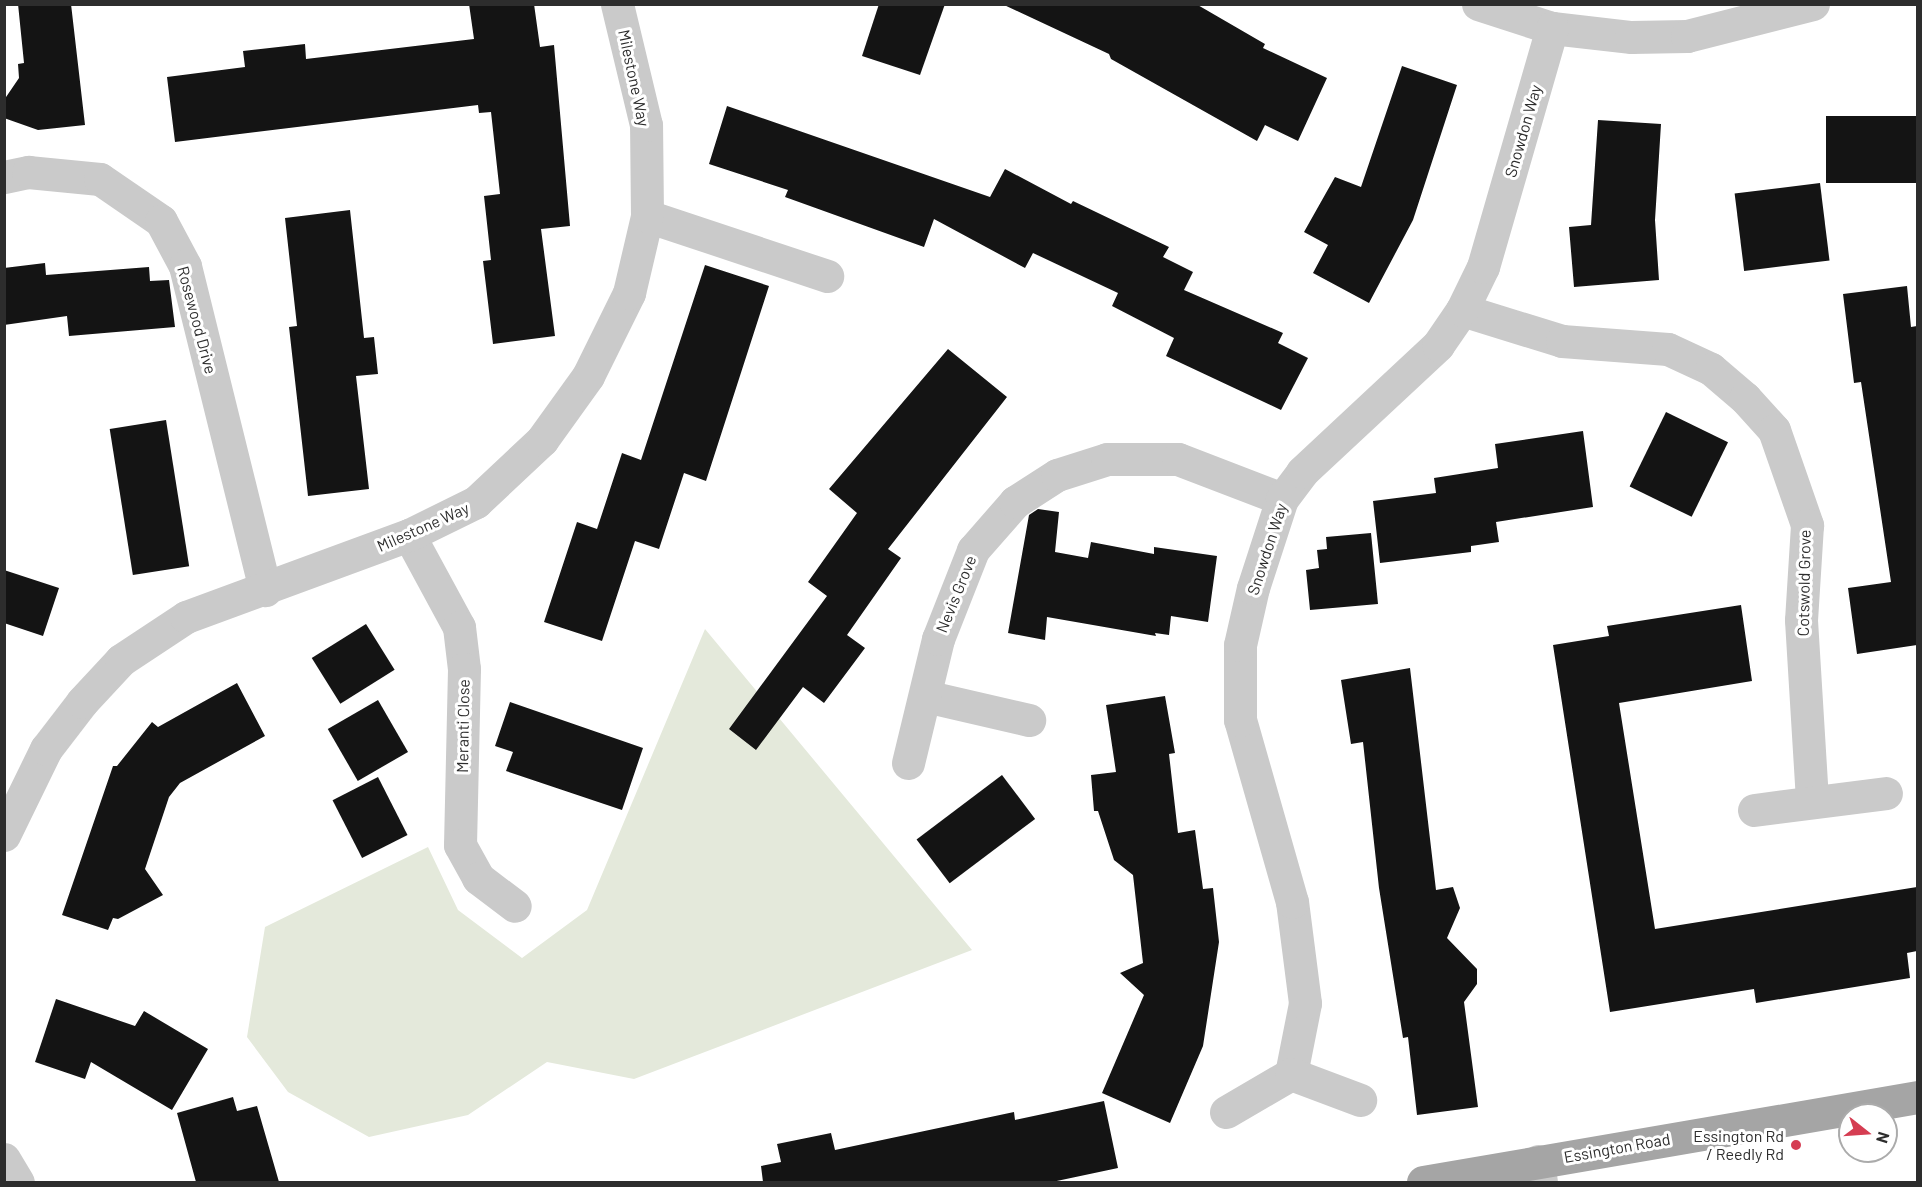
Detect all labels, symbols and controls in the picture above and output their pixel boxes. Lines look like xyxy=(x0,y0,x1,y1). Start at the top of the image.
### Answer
street label: Milestone Way xyxy=(614,28,654,128)
street label: Snowdon Way xyxy=(1501,82,1545,180)
street label: Rosewood Drive xyxy=(173,264,221,376)
street label: Milestone Way xyxy=(374,498,472,556)
street label: Snowdon Way xyxy=(1243,501,1291,597)
street label: Cotswold Grove xyxy=(1793,529,1815,637)
street label: Nevis Grove xyxy=(932,553,980,635)
street label: Meranti Close xyxy=(453,679,473,773)
north arrow xyxy=(1838,1103,1898,1163)
place label: Essington Rd / Reedly Rd xyxy=(1693,1126,1784,1164)
street label: Essington Road xyxy=(1562,1129,1672,1167)
text: N xyxy=(1873,1130,1894,1146)
marker: Essington Rd / Reedly Rd xyxy=(1789,1138,1803,1152)

